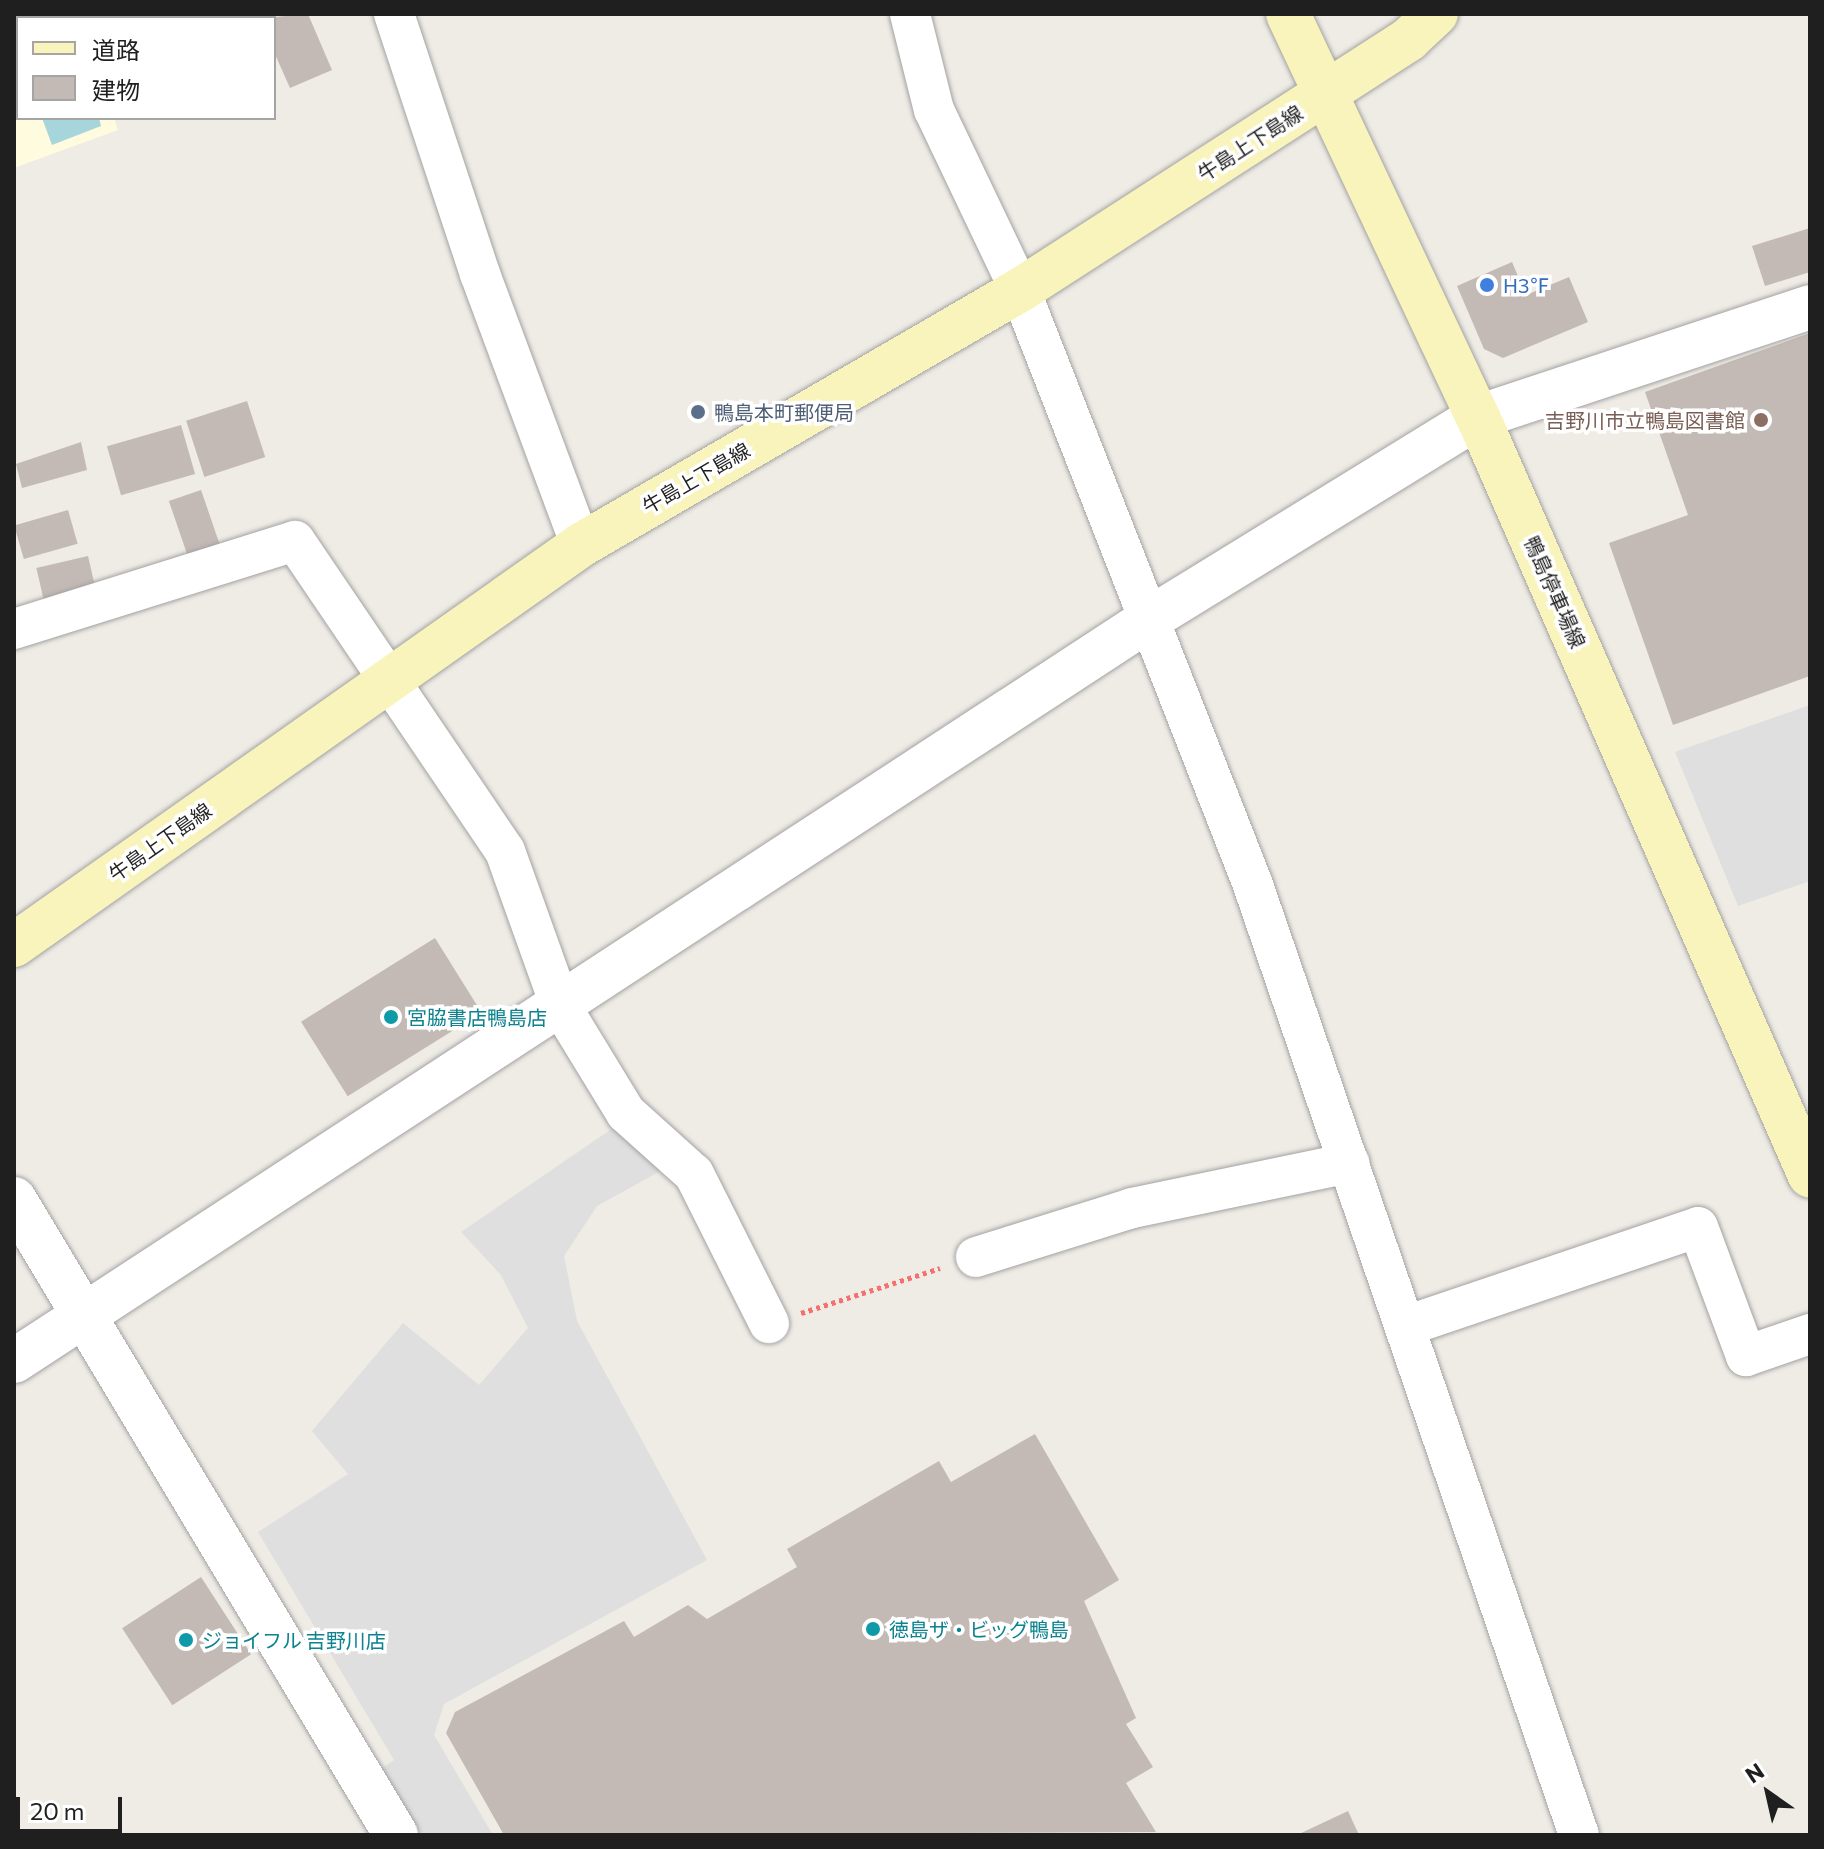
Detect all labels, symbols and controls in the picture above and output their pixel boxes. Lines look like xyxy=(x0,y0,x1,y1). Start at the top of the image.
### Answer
legend xyxy=(16,16,276,120)
text: 道路 xyxy=(92,35,140,64)
text: 建物 xyxy=(92,75,140,104)
street label: 牛島上下島線 xyxy=(1193,100,1307,186)
place label: H3℉ xyxy=(1503,273,1549,297)
marker: H3℉ xyxy=(1478,276,1496,294)
place label: 鴨島本町郵便局 xyxy=(714,400,854,424)
marker: 鴨島本町郵便局 xyxy=(689,403,707,421)
place label: 吉野川市立鴨島図書館 xyxy=(1545,408,1745,432)
marker: 吉野川市立鴨島図書館 xyxy=(1752,411,1770,429)
street label: 牛島上下島線 xyxy=(638,438,754,518)
street label: 鴨島停車場線 xyxy=(1520,532,1590,652)
street label: 牛島上下島線 xyxy=(104,798,216,886)
place label: 宮脇書店鴨島店 xyxy=(407,1005,547,1029)
marker: 宮脇書店鴨島店 xyxy=(382,1008,400,1026)
place label: 徳島ザ・ビッグ鴨島 xyxy=(889,1617,1069,1641)
marker: 徳島ザ・ビッグ鴨島 xyxy=(864,1620,882,1638)
place label: ジョイフル 吉野川店 xyxy=(202,1628,386,1652)
marker: ジョイフル 吉野川店 xyxy=(177,1631,195,1649)
north arrow xyxy=(1728,1753,1808,1833)
text: N xyxy=(1740,1757,1769,1788)
scale bar xyxy=(20,1781,126,1831)
text: 20 m xyxy=(30,1796,84,1825)

